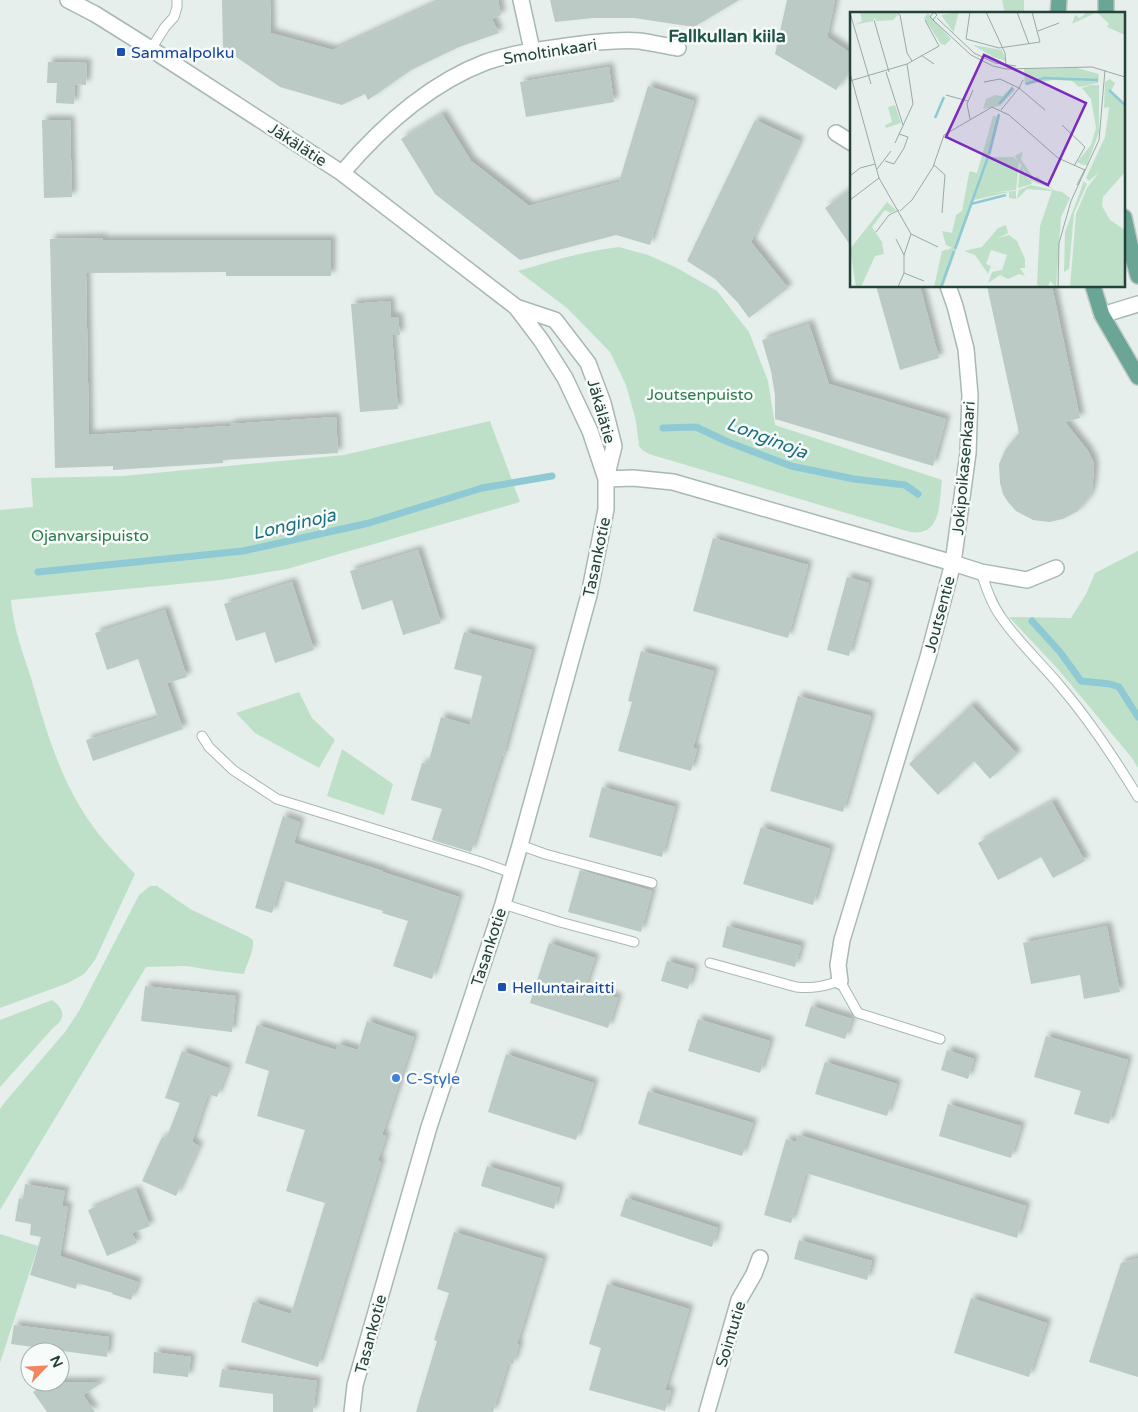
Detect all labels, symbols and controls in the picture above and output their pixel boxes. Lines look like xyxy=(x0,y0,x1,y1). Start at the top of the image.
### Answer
inset map xyxy=(850,12,1126,288)
district label: Fallkullan kiila xyxy=(668,25,786,47)
street label: Smoltinkaari xyxy=(502,35,598,69)
place label: Sammalpolku xyxy=(131,43,234,63)
marker: Sammalpolku xyxy=(115,46,127,58)
street label: Jäkälätie xyxy=(264,118,331,171)
street label: Jäkälätie xyxy=(582,377,620,446)
park label: Joutsenpuisto xyxy=(647,385,753,405)
street label: Jokipoikasenkaari xyxy=(948,400,980,536)
water label: Longinoja xyxy=(724,413,811,464)
water label: Longinoja xyxy=(250,504,339,544)
street label: Tasankotie xyxy=(579,515,615,599)
park label: Ojanvarsipuisto xyxy=(31,526,149,546)
street label: Joutsentie xyxy=(920,574,960,655)
street label: Tasankotie xyxy=(467,906,511,989)
place label: Helluntairaitti xyxy=(512,978,615,998)
marker: Helluntairaitti xyxy=(496,981,508,993)
place label: C-Style xyxy=(406,1069,460,1089)
marker: C-Style xyxy=(390,1072,402,1084)
street label: Tasankotie xyxy=(351,1292,391,1376)
street label: Sointutie xyxy=(711,1299,750,1370)
north arrow xyxy=(20,1342,70,1392)
text: N xyxy=(46,1353,66,1370)

